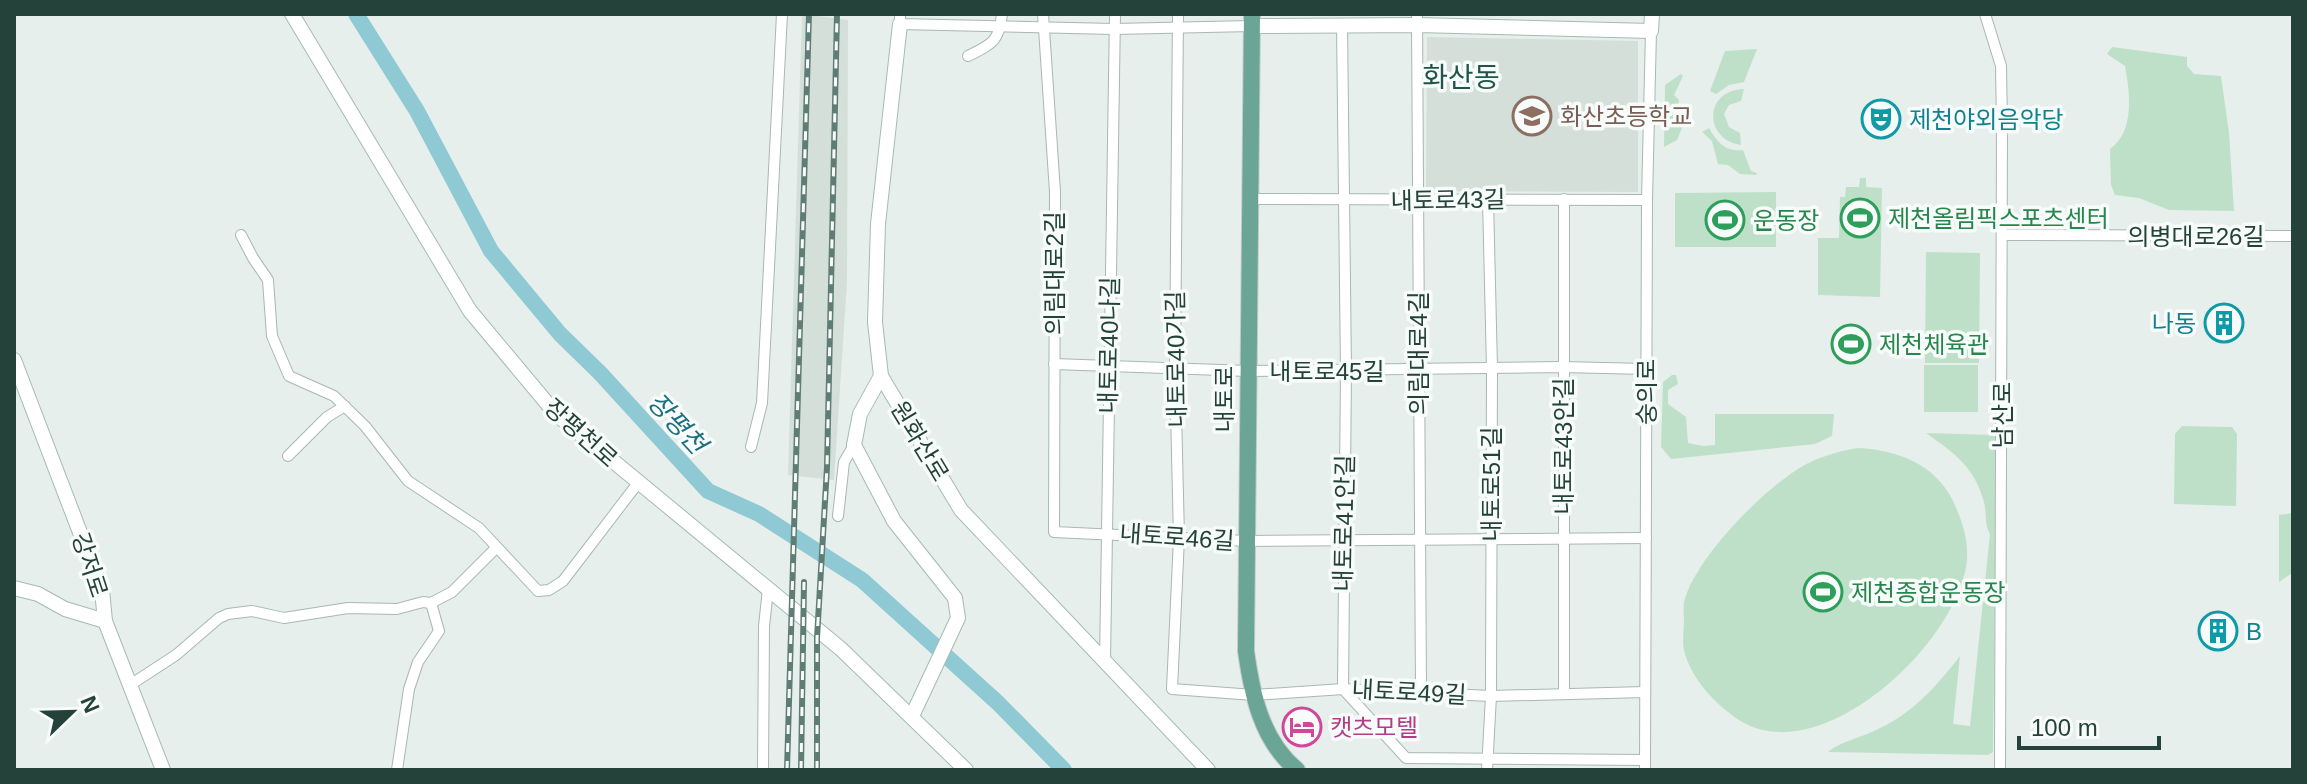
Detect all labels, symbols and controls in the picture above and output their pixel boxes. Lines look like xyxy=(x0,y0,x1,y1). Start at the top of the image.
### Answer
district label: 화산동 xyxy=(1422,62,1500,93)
school or university icon: 화산초등학교 xyxy=(1511,95,1553,137)
theatre icon: 제천야외음악당 xyxy=(1860,98,1902,140)
place label: 화산초등학교 xyxy=(1560,103,1692,130)
place label: 제천야외음악당 xyxy=(1909,106,2064,133)
street label: 내토로43길 xyxy=(1390,185,1506,215)
sports icon: 제천올림픽스포츠센터 xyxy=(1839,197,1881,239)
sports icon: 운동장 xyxy=(1704,199,1746,241)
place label: 제천올림픽스포츠센터 xyxy=(1888,205,2109,232)
place label: 운동장 xyxy=(1753,207,1819,234)
street label: 의림대로2길 xyxy=(1041,211,1068,335)
street label: 의병대로26길 xyxy=(2127,223,2265,250)
street label: 내토로40나길 xyxy=(1094,276,1124,414)
street label: 내토로40가길 xyxy=(1161,290,1191,428)
street label: 의림대로4길 xyxy=(1405,291,1432,415)
building icon: 나동 xyxy=(2203,302,2245,344)
place label: 나동 xyxy=(2152,310,2196,337)
sports icon: 제천체육관 xyxy=(1830,323,1872,365)
place label: 제천체육관 xyxy=(1879,331,1989,358)
street label: 내토로45길 xyxy=(1269,358,1385,385)
street label: 숭의로 xyxy=(1633,359,1660,425)
street label: 내토로 xyxy=(1211,366,1238,432)
street label: 내토로43안길 xyxy=(1550,377,1577,515)
street label: 남산로 xyxy=(1989,382,2016,448)
water label: 장평천 xyxy=(642,387,715,462)
street label: 장평천로 xyxy=(539,393,623,473)
street label: 원화산로 xyxy=(886,396,954,486)
street label: 내토로51길 xyxy=(1478,426,1505,542)
street label: 내토로41안길 xyxy=(1329,454,1359,592)
street label: 내토로46길 xyxy=(1119,520,1235,554)
street label: 강저로 xyxy=(67,529,113,601)
sports icon: 제천종합운동장 xyxy=(1802,571,1844,613)
place label: 제천종합운동장 xyxy=(1851,579,2006,606)
building icon: B xyxy=(2197,610,2239,652)
place label: B xyxy=(2246,618,2262,645)
north arrow xyxy=(32,672,112,752)
street label: 내토로49길 xyxy=(1351,676,1467,708)
text: N xyxy=(75,692,105,717)
scale bar xyxy=(2019,700,2159,750)
hotel icon: 캣츠모텔 xyxy=(1281,706,1323,748)
place label: 캣츠모텔 xyxy=(1330,714,1418,741)
text: 100 m xyxy=(2031,714,2098,741)

